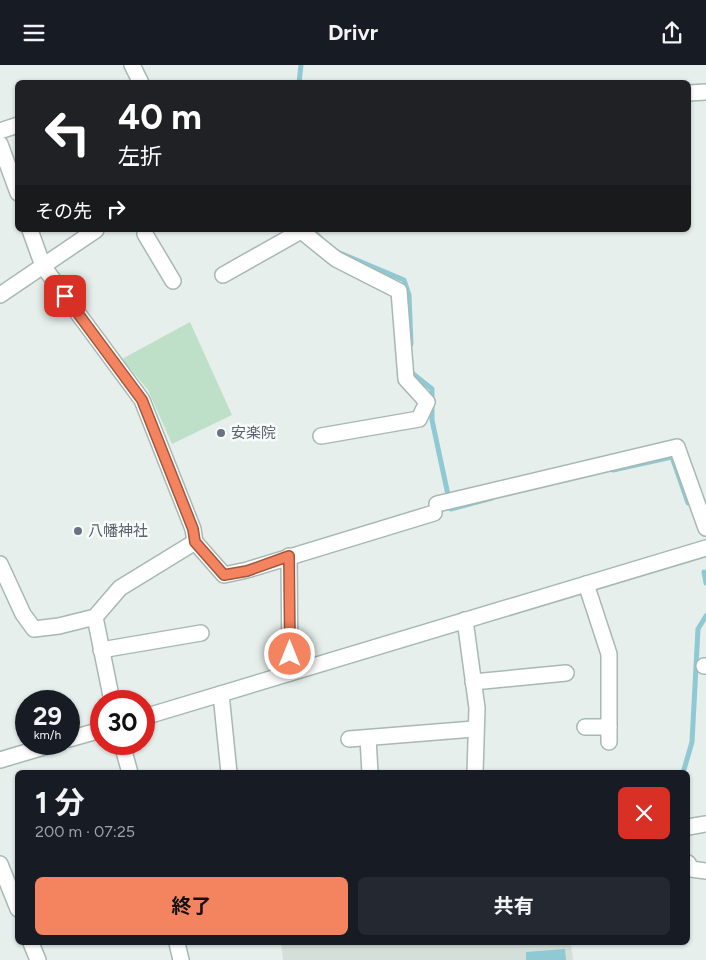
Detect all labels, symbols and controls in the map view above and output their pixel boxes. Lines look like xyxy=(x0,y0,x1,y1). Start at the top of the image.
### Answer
icon: menu xyxy=(20,19,48,47)
text: Drivr xyxy=(328,19,378,46)
icon: share xyxy=(658,19,686,47)
text: 40 m xyxy=(118,96,202,138)
icon: left xyxy=(35,100,100,165)
text: 左折 xyxy=(118,143,162,170)
icon: right xyxy=(102,195,130,223)
text: その先 xyxy=(35,200,92,223)
pin xyxy=(44,275,86,317)
icon: arrive xyxy=(51,282,79,310)
place label: 安楽院 xyxy=(231,424,276,442)
marker: 安楽院 xyxy=(215,427,227,439)
place label: 八幡神社 xyxy=(88,522,148,540)
marker: 八幡神社 xyxy=(72,525,84,537)
position arrow xyxy=(263,627,315,679)
speed limit sign: 30 xyxy=(90,690,155,755)
text: 29 xyxy=(33,701,62,731)
text: km/h xyxy=(34,728,61,742)
text: 1 分 xyxy=(35,784,85,821)
button: close xyxy=(618,787,670,839)
text: 200 m · 07:25 xyxy=(35,822,135,841)
button: 終了 xyxy=(35,877,348,935)
button: 共有 xyxy=(358,877,670,935)

